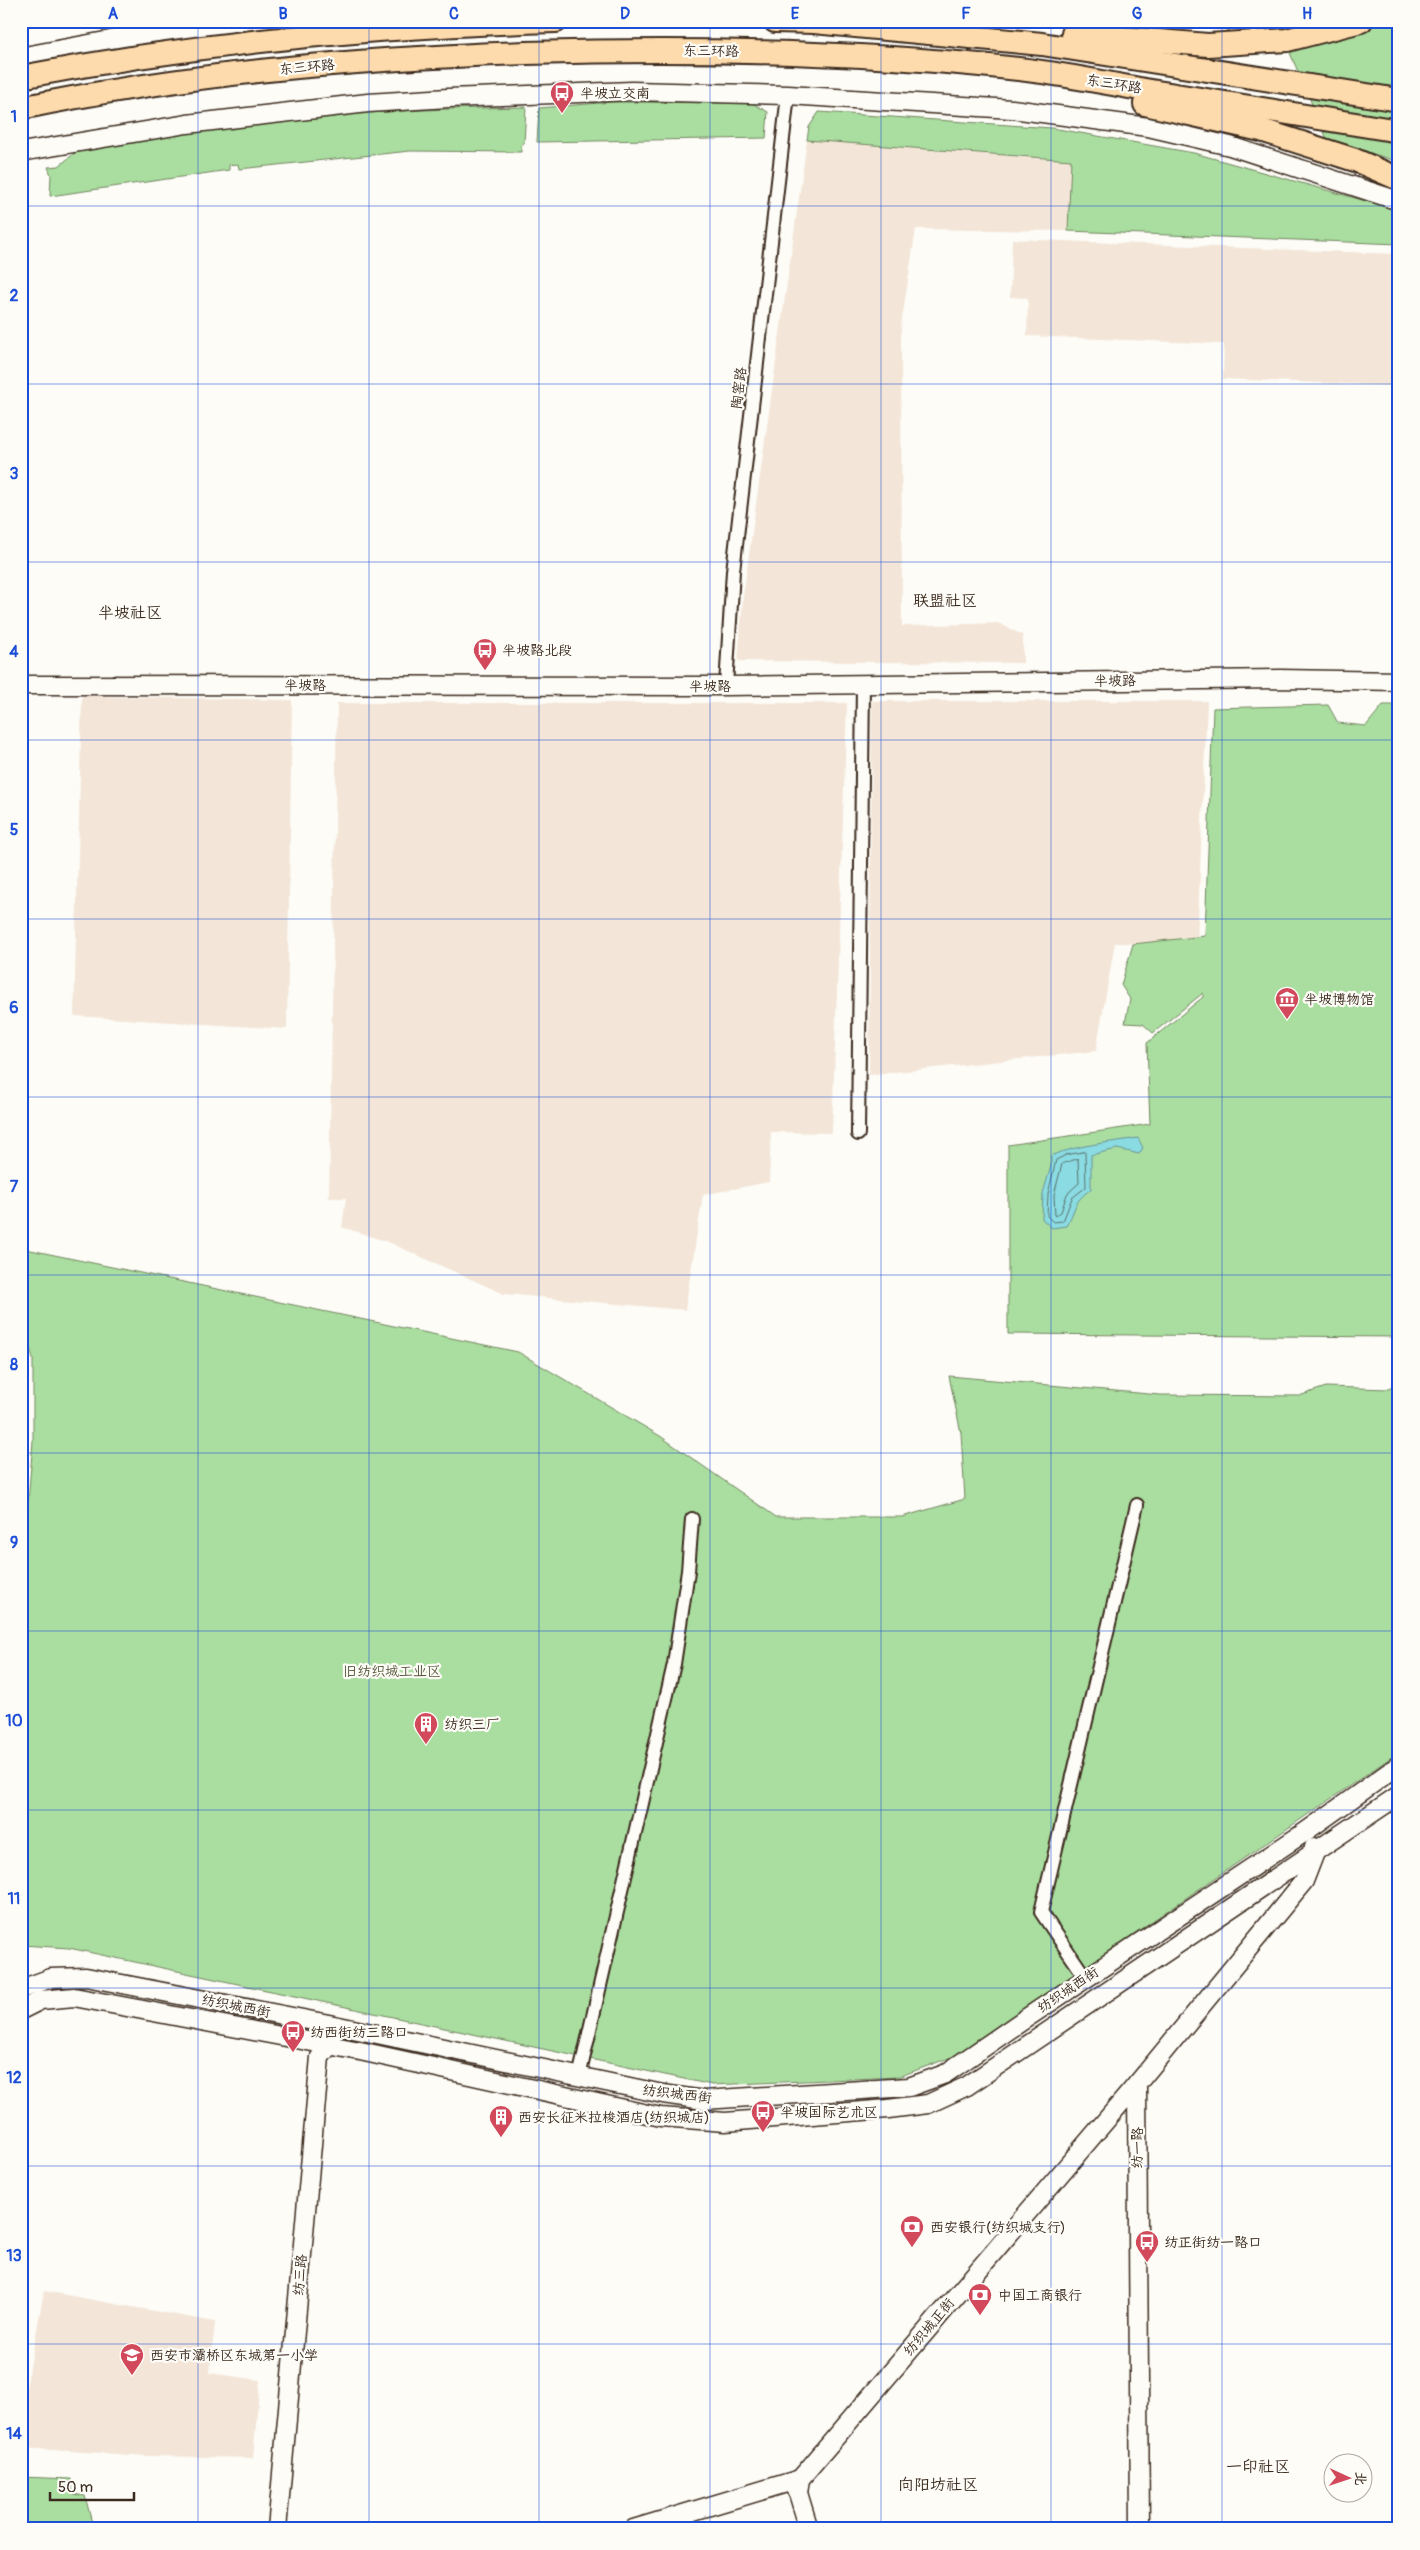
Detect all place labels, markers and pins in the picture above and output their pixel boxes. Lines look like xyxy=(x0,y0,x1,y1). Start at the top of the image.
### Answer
bus stop icon: 半坡立交南 xyxy=(549,80,575,114)
place label: 半坡立交南 xyxy=(580,85,650,102)
bus stop icon: 半坡路北段 xyxy=(472,637,498,671)
place label: 半坡路北段 xyxy=(502,642,572,659)
museum icon: 半坡博物馆 xyxy=(1274,986,1300,1020)
place label: 半坡博物馆 xyxy=(1304,991,1374,1008)
building icon: 纺织三厂 xyxy=(413,1711,439,1745)
place label: 纺织三厂 xyxy=(444,1716,500,1733)
bus stop icon: 纺西街纺三路口 xyxy=(280,2019,306,2053)
place label: 纺西街纺三路口 xyxy=(310,2024,408,2041)
bus stop icon: 半坡国际艺术区 xyxy=(750,2099,776,2133)
building icon: 西安长征米拉梭酒店(纺织城店) xyxy=(488,2104,514,2138)
place label: 半坡国际艺术区 xyxy=(780,2104,878,2121)
place label: 西安长征米拉梭酒店(纺织城店) xyxy=(518,2109,709,2126)
bank icon: 西安银行(纺织城支行) xyxy=(899,2214,925,2248)
place label: 西安银行(纺织城支行) xyxy=(930,2219,1065,2236)
bus stop icon: 纺正街纺一路口 xyxy=(1134,2229,1160,2263)
place label: 纺正街纺一路口 xyxy=(1164,2234,1262,2251)
bank icon: 中国工商银行 xyxy=(967,2282,993,2316)
place label: 中国工商银行 xyxy=(998,2287,1082,2304)
school or university icon: 西安市灞桥区东城第一小学 xyxy=(119,2342,145,2376)
place label: 西安市灞桥区东城第一小学 xyxy=(150,2347,318,2364)

